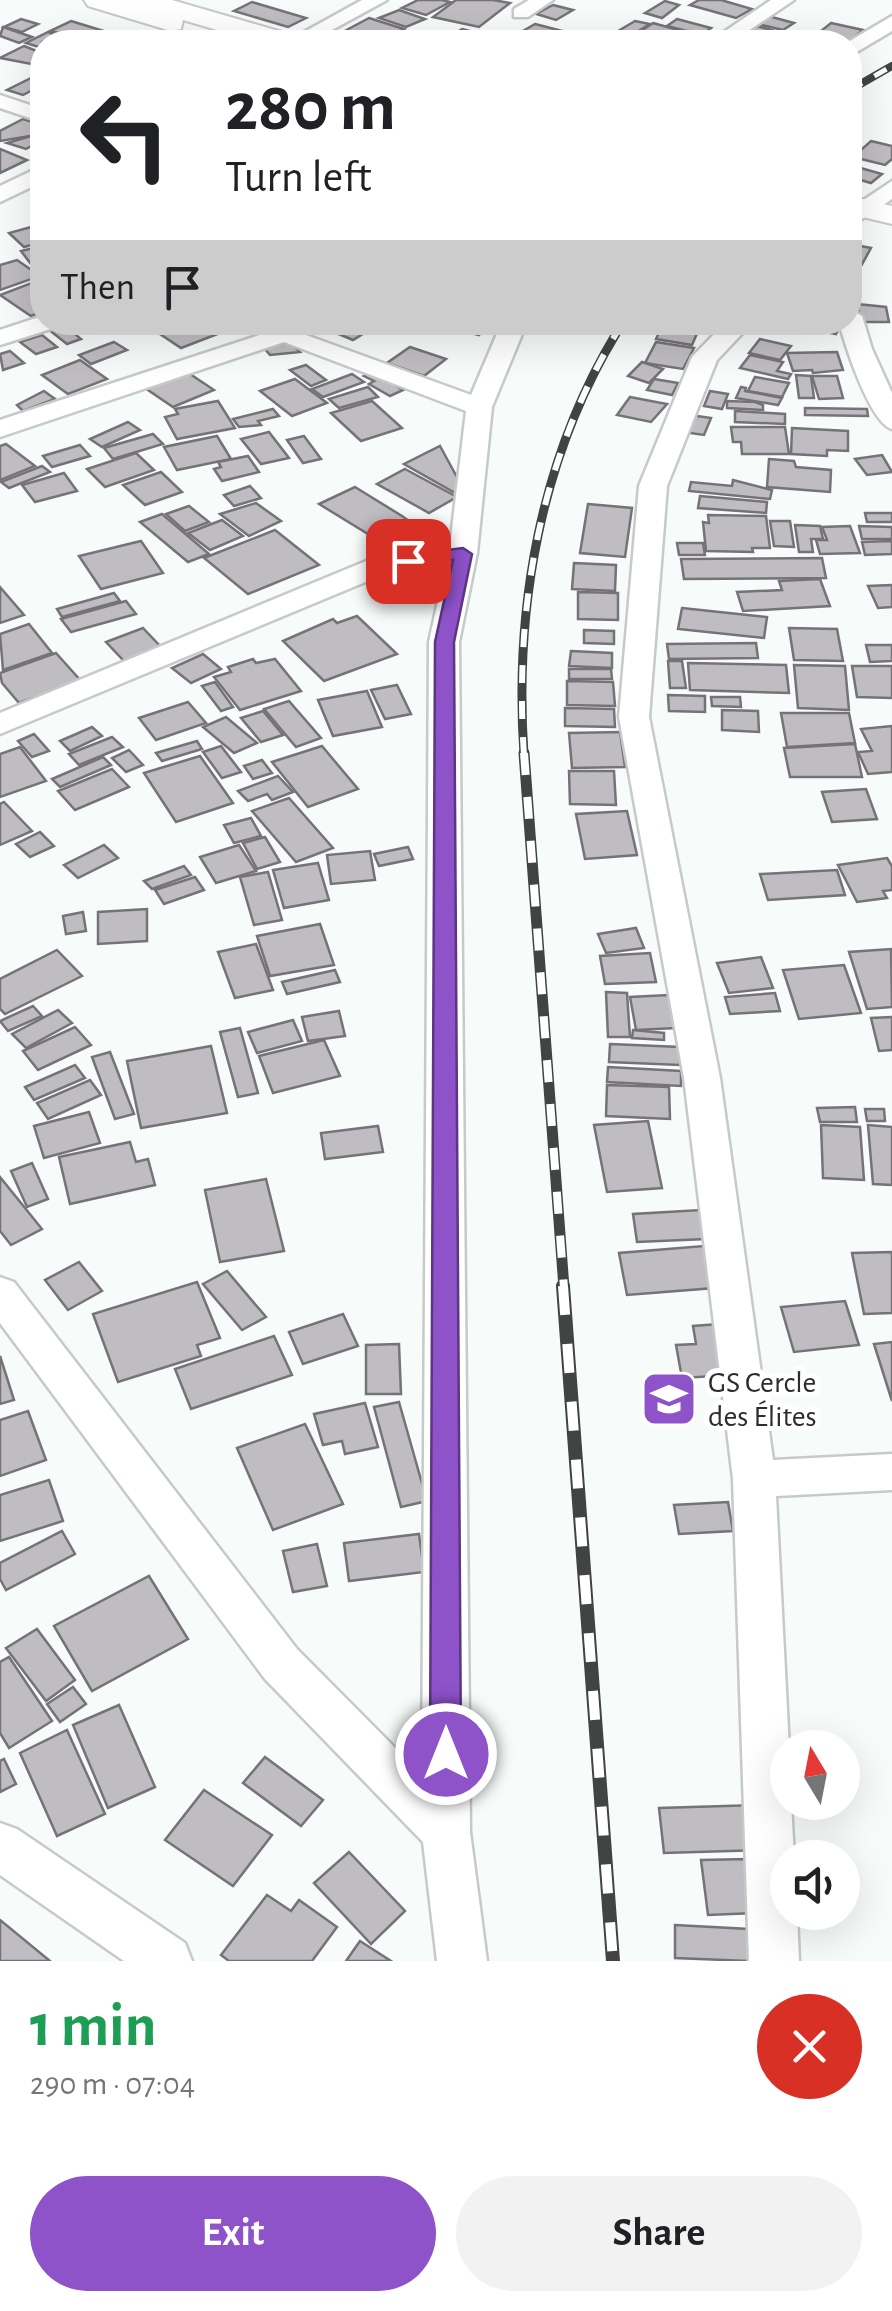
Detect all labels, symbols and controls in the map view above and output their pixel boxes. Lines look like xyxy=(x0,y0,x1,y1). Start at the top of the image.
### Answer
icon: left xyxy=(60,70,190,200)
text: 280 m xyxy=(225,73,396,143)
text: Turn left xyxy=(225,155,372,200)
icon: arrive xyxy=(155,260,210,315)
text: Then xyxy=(60,269,135,307)
pin xyxy=(366,519,451,604)
icon: arrive xyxy=(381,534,436,589)
place label: GS Cercle des Élites xyxy=(708,1368,817,1432)
school or university icon: GS Cercle des Élites xyxy=(639,1369,699,1429)
position arrow xyxy=(394,1702,498,1806)
north arrow xyxy=(770,1730,860,1820)
map controls xyxy=(770,1730,860,1930)
button: sound xyxy=(770,1840,860,1930)
button: close xyxy=(757,1994,862,2099)
text: 1 min xyxy=(30,1997,156,2057)
text: 290 m · 07:04 xyxy=(30,2068,195,2100)
button: Exit xyxy=(30,2176,436,2291)
button: Share xyxy=(456,2176,862,2291)

